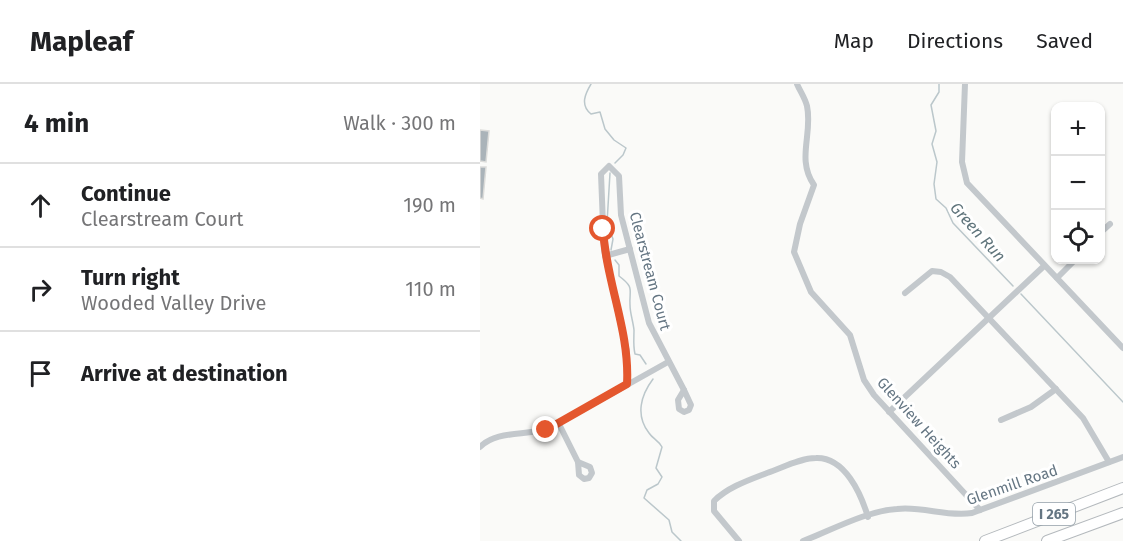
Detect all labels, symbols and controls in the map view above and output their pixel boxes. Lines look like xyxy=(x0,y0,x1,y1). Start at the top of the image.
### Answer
text: Mapleaf xyxy=(30,25,133,58)
text: Map xyxy=(834,28,874,54)
text: Directions xyxy=(907,28,1003,54)
text: Saved xyxy=(1036,28,1093,54)
map controls xyxy=(1051,102,1105,264)
button: + xyxy=(1051,102,1105,156)
text: 4 min xyxy=(24,108,89,139)
text: Walk · 300 m xyxy=(343,111,456,135)
button: − xyxy=(1051,156,1105,210)
text: Continue xyxy=(81,180,171,207)
icon: ahead xyxy=(24,189,57,222)
text: 190 m xyxy=(403,193,456,217)
water label: Green Run xyxy=(946,198,1010,266)
text: Clearstream Court xyxy=(81,207,244,231)
street label: Clearstream Court xyxy=(626,210,675,333)
button: locate xyxy=(1051,210,1105,264)
route start xyxy=(589,215,615,241)
text: Turn right xyxy=(81,264,180,291)
icon: right xyxy=(24,273,57,306)
text: 110 m xyxy=(405,277,456,301)
text: Wooded Valley Drive xyxy=(81,291,266,315)
icon: arrive xyxy=(24,357,57,390)
text: Arrive at destination xyxy=(81,360,288,387)
street label: Glenview Heights xyxy=(873,374,965,472)
route end xyxy=(532,416,558,442)
street label: Glenmill Road xyxy=(964,461,1060,509)
road number: I 265 xyxy=(1033,503,1075,525)

